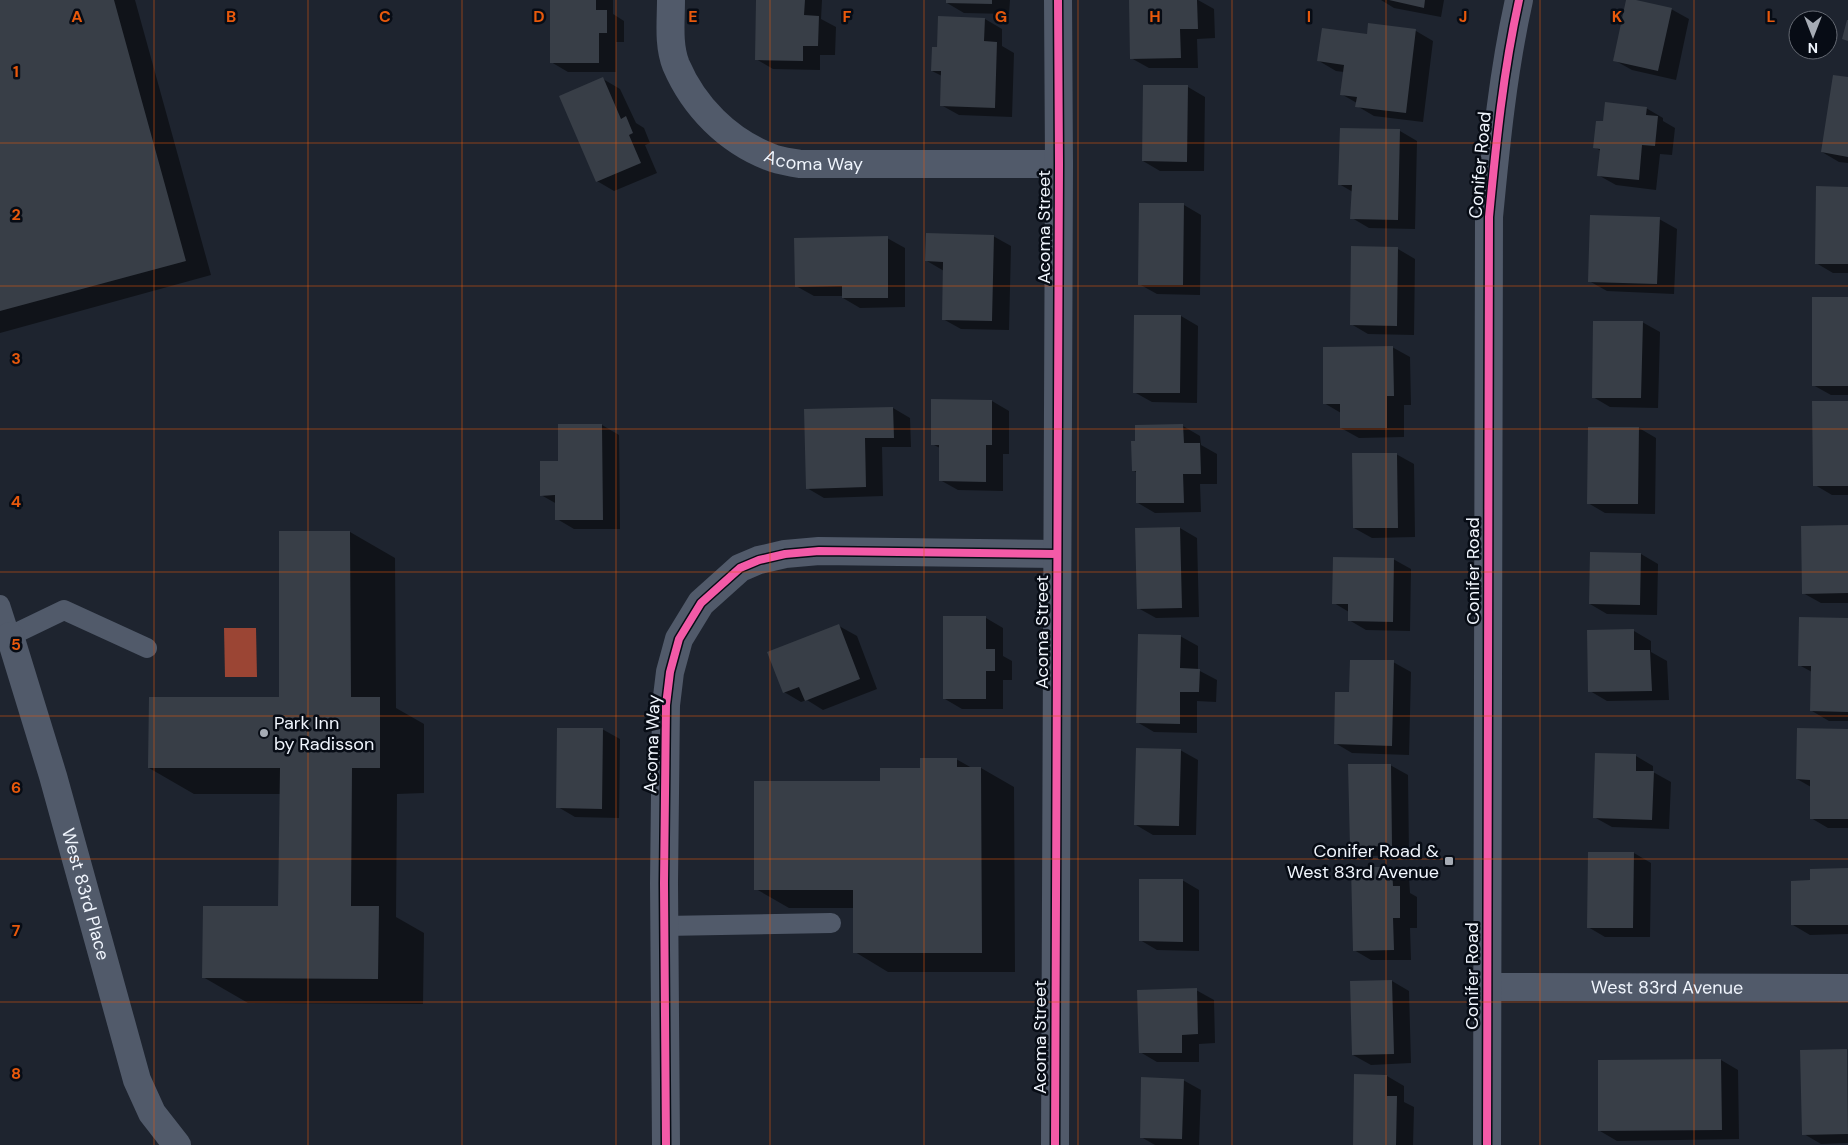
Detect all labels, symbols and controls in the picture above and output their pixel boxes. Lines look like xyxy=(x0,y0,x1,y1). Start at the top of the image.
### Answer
text: A xyxy=(71,6,83,27)
text: B xyxy=(226,6,236,27)
text: C xyxy=(379,6,391,27)
text: D xyxy=(533,6,545,27)
text: E xyxy=(688,6,698,27)
text: F xyxy=(843,6,852,27)
text: G xyxy=(995,6,1007,27)
text: H xyxy=(1149,6,1161,27)
text: I xyxy=(1307,6,1311,27)
text: J xyxy=(1459,6,1467,27)
text: K xyxy=(1612,6,1623,27)
text: L xyxy=(1767,6,1776,27)
north arrow xyxy=(1788,10,1838,60)
text: N xyxy=(1808,39,1818,57)
text: 1 xyxy=(13,61,19,82)
street label: Conifer Road xyxy=(1463,110,1497,220)
street label: Acoma Way xyxy=(760,144,863,176)
street label: Acoma Street xyxy=(1032,170,1056,284)
text: 2 xyxy=(11,204,21,225)
text: 3 xyxy=(11,348,21,369)
text: 4 xyxy=(11,491,21,512)
street label: Conifer Road xyxy=(1461,517,1485,625)
street label: Acoma Street xyxy=(1030,575,1054,689)
text: 5 xyxy=(11,634,21,655)
street label: Acoma Way xyxy=(638,694,666,794)
place label: Park Inn by Radisson xyxy=(274,711,374,756)
marker: Park Inn by Radisson xyxy=(258,727,270,739)
text: 6 xyxy=(11,777,21,798)
street label: West 83rd Place xyxy=(56,825,115,963)
place label: Conifer Road & West 83rd Avenue xyxy=(1287,839,1439,884)
marker: Conifer Road & West 83rd Avenue xyxy=(1443,855,1455,867)
text: 7 xyxy=(12,920,21,941)
street label: Conifer Road xyxy=(1460,922,1484,1030)
street label: West 83rd Avenue xyxy=(1591,975,1743,1000)
street label: Acoma Street xyxy=(1028,980,1052,1094)
text: 8 xyxy=(11,1063,21,1084)

